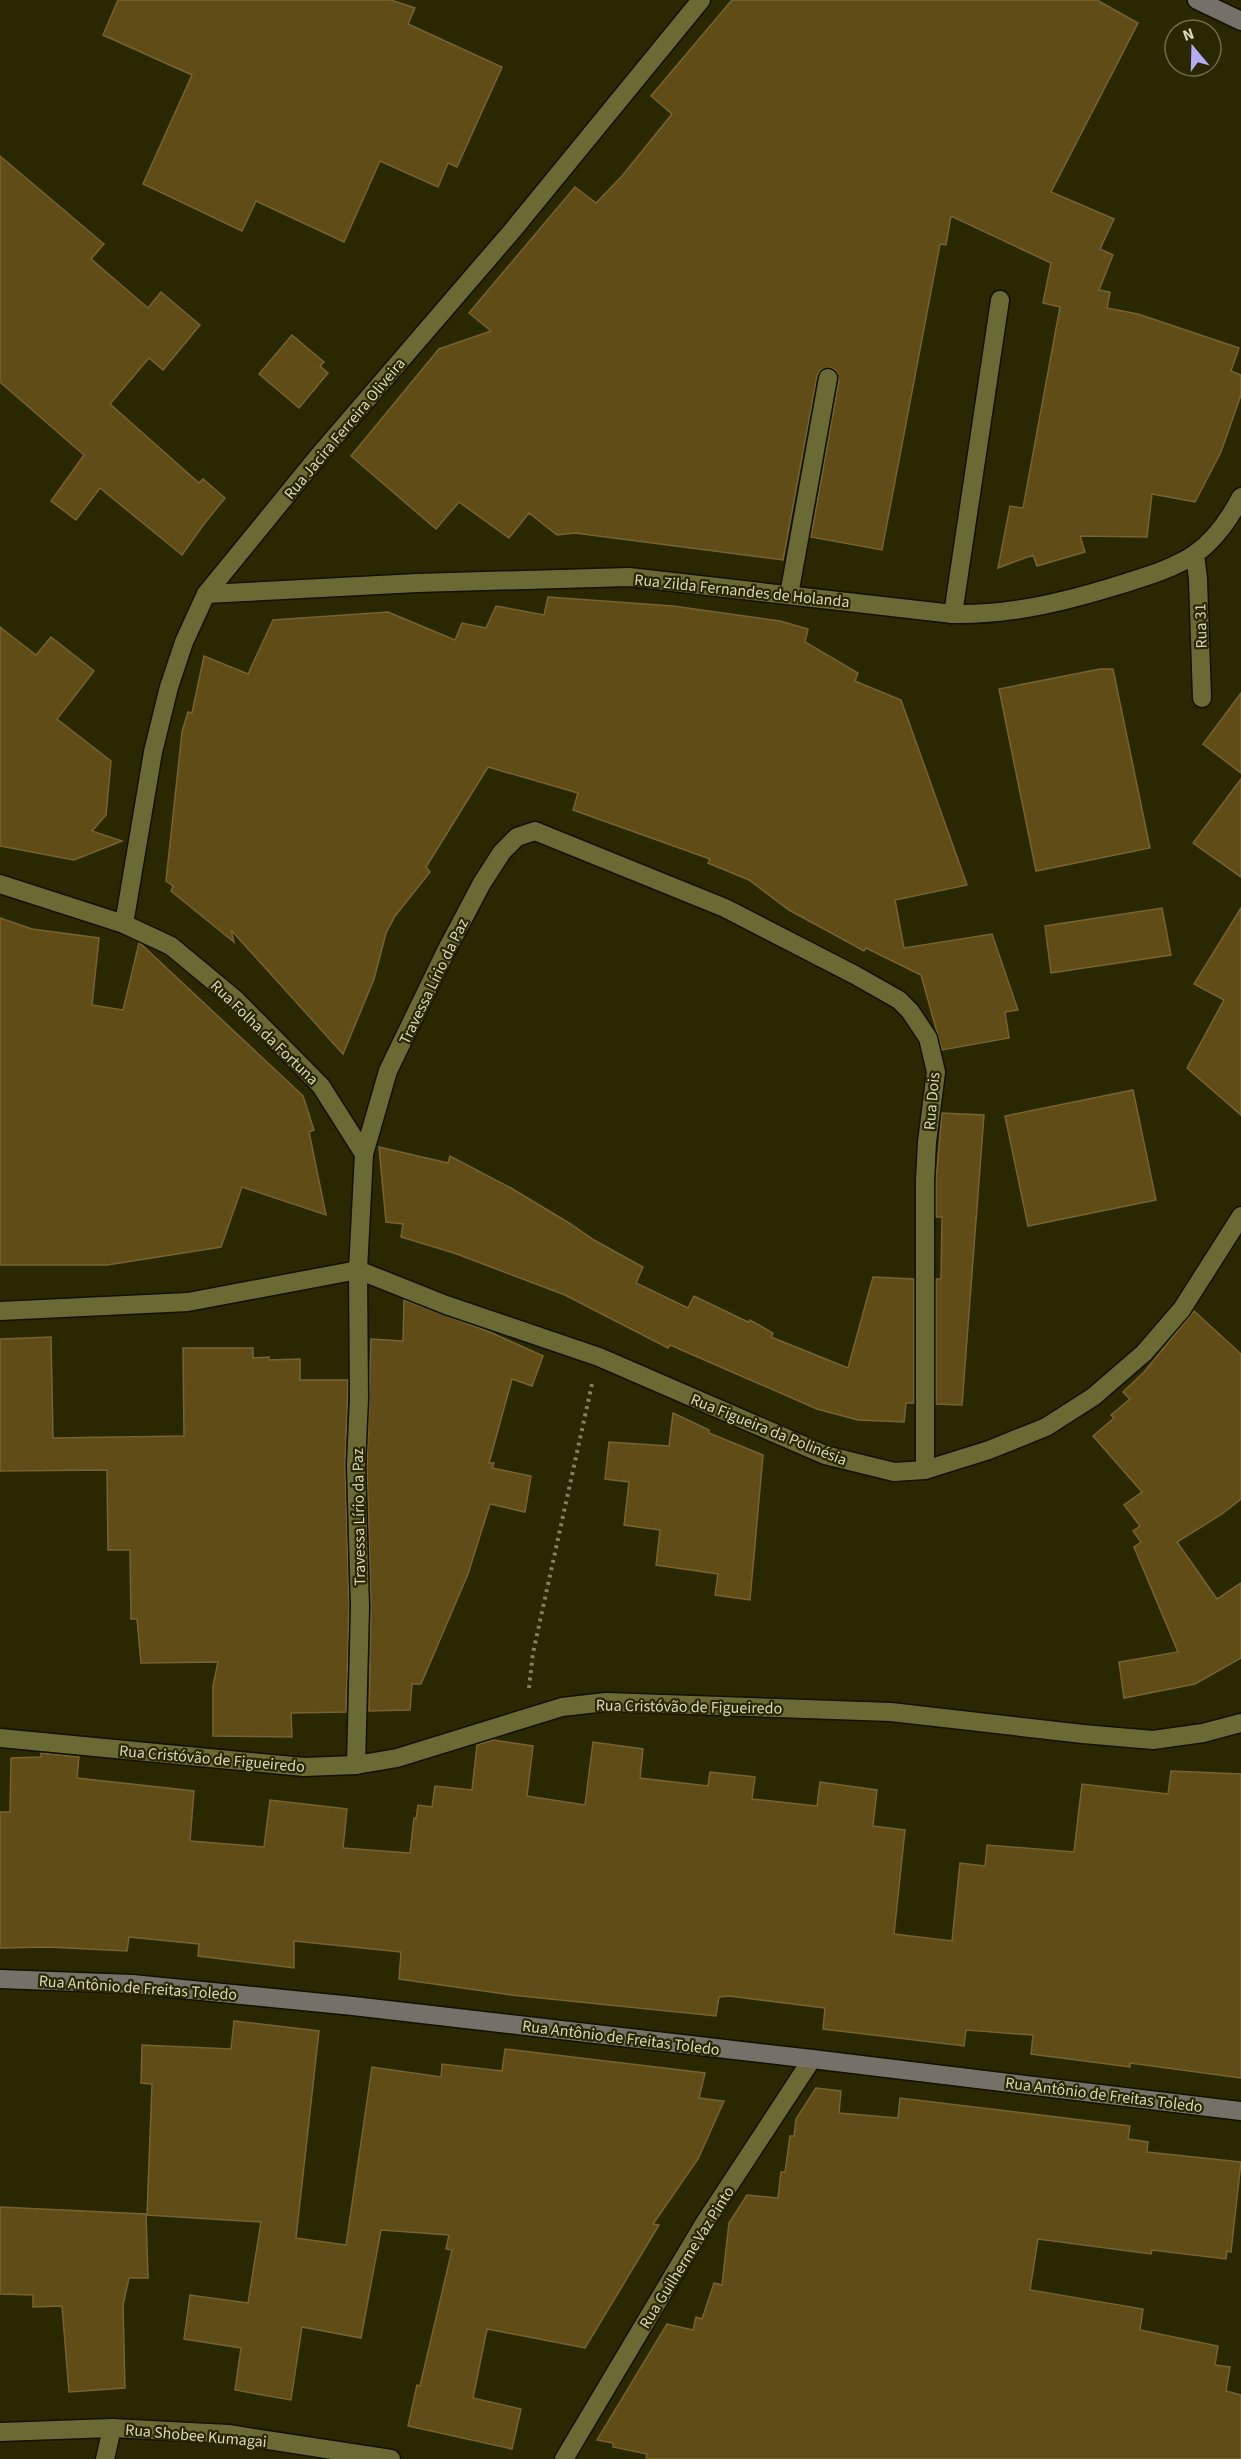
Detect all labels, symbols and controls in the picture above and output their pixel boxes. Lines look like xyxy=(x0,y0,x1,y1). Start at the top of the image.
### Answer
north arrow xyxy=(1163,18,1223,78)
text: N xyxy=(1180,23,1197,47)
street label: Rua Jacira Ferreira Oliveira xyxy=(279,353,411,504)
street label: Rua Zilda Fernandes de Holanda xyxy=(633,569,851,613)
street label: Rua 31 xyxy=(1189,603,1213,649)
street label: Travessa Lírio da Paz xyxy=(394,915,474,1048)
street label: Rua Folha da Fortuna xyxy=(205,975,323,1090)
street label: Rua Dois xyxy=(919,1071,946,1131)
street label: Rua Figueira da Polinésia xyxy=(687,1388,850,1471)
street label: Travessa Lírio da Paz xyxy=(347,1448,371,1586)
street label: Rua Cristóvão de Figueiredo xyxy=(596,1694,782,1720)
street label: Rua Cristóvão de Figueiredo xyxy=(118,1740,306,1778)
street label: Rua Antônio de Freitas Toledo xyxy=(38,1970,238,2006)
street label: Rua Antônio de Freitas Toledo xyxy=(521,2015,721,2061)
street label: Rua Antônio de Freitas Toledo xyxy=(1004,2072,1204,2118)
street label: Rua Guilherme Vaz Pinto xyxy=(634,2182,740,2333)
street label: Rua Shobee Kumagai xyxy=(124,2419,268,2453)

